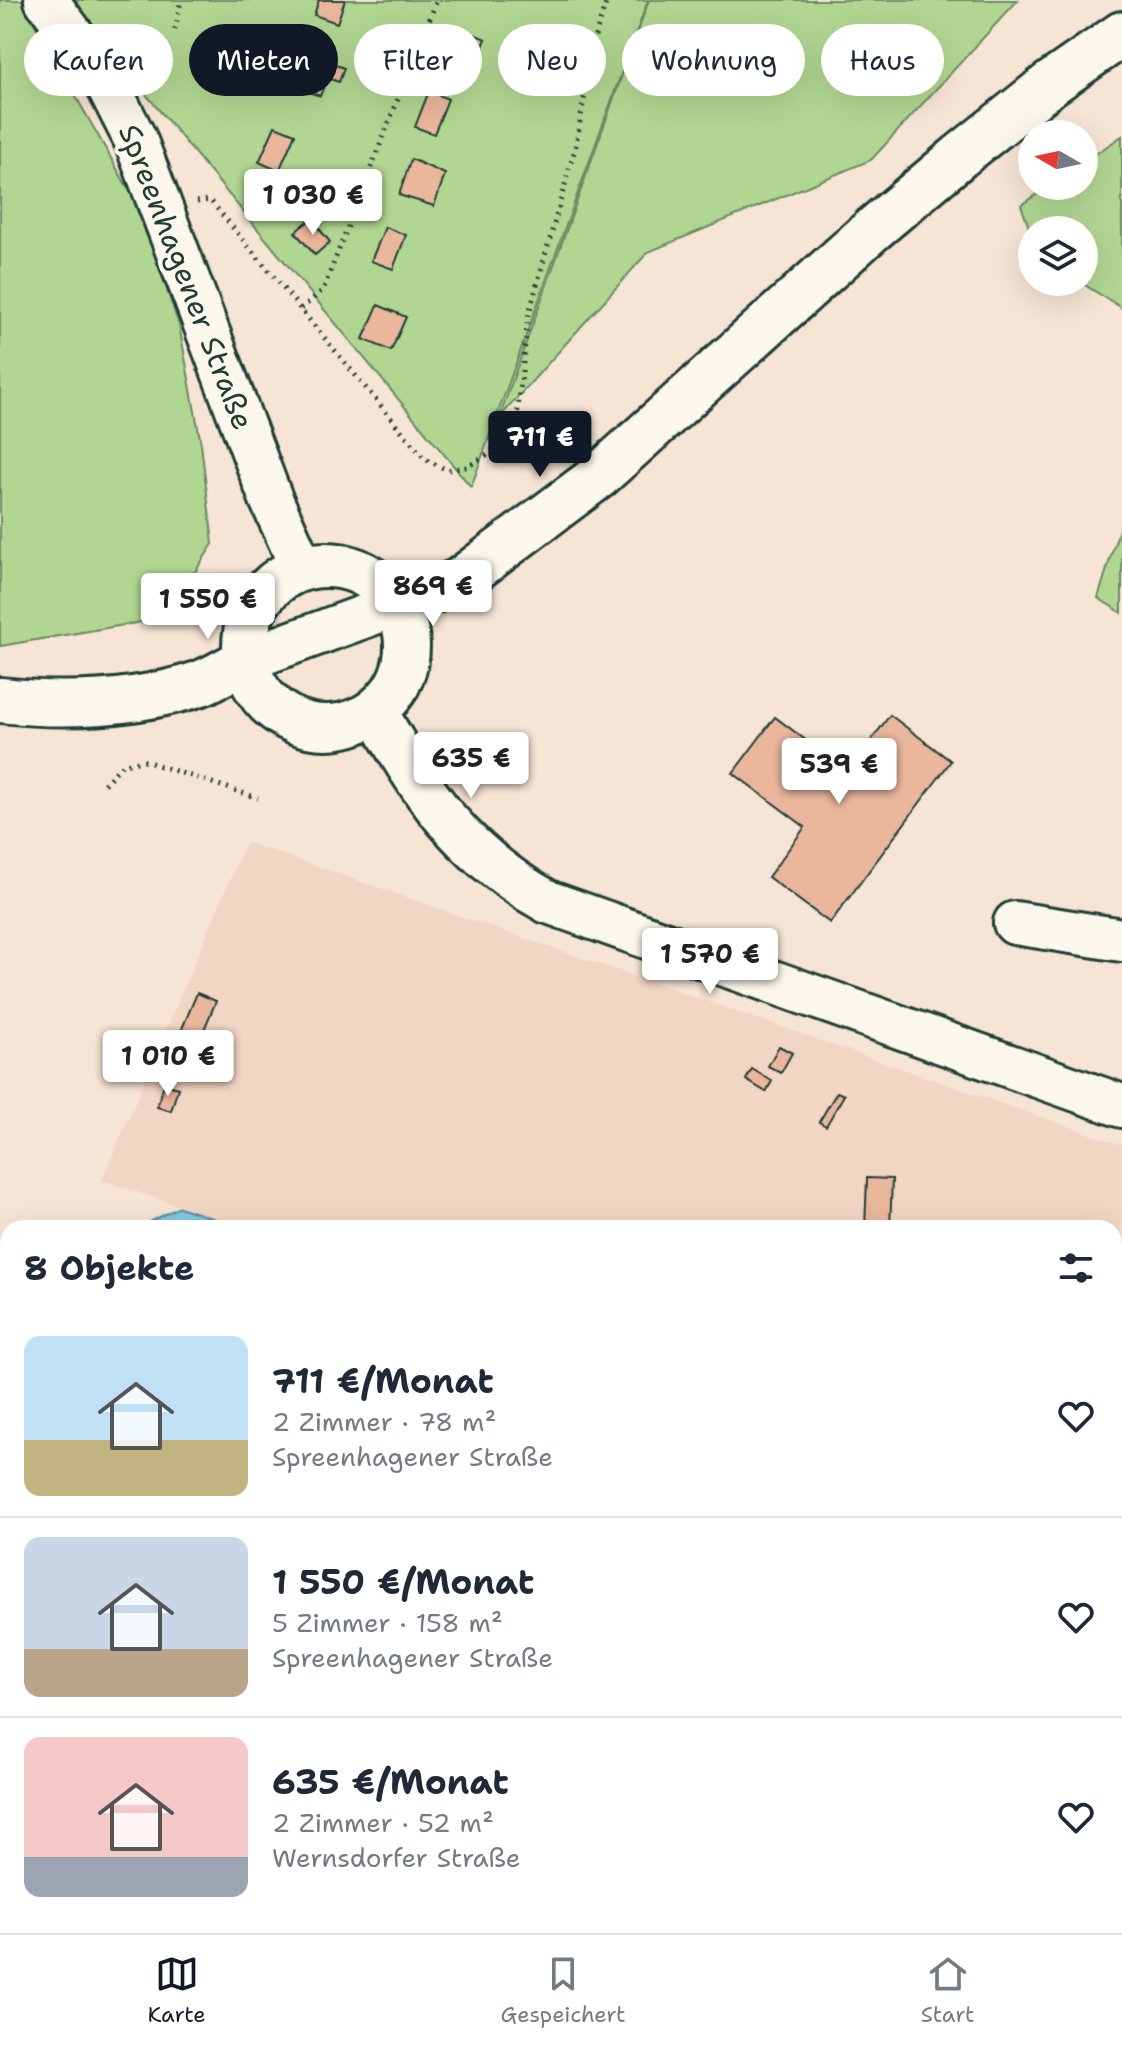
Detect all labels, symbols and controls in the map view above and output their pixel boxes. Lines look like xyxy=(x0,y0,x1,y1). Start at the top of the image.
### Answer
chip: Kaufen xyxy=(24,24,173,96)
chip: Mieten xyxy=(189,24,338,96)
chip: Filter xyxy=(354,24,482,96)
chip: Neu xyxy=(498,24,606,96)
chip: Wohnung xyxy=(622,24,805,96)
chip: Haus xyxy=(821,24,944,96)
street label: Spreenhagener Straße xyxy=(109,118,264,435)
north arrow xyxy=(1018,120,1098,200)
map controls xyxy=(1018,120,1098,296)
pin: 1 030 € xyxy=(239,169,387,237)
text: 1 030 € xyxy=(262,177,364,212)
button: layers xyxy=(1018,216,1098,296)
pin: 711 € xyxy=(484,411,596,479)
text: 711 € xyxy=(506,419,574,454)
pin: 869 € xyxy=(377,560,489,628)
text: 869 € xyxy=(393,568,473,603)
pin: 1 550 € xyxy=(134,573,282,641)
text: 1 550 € xyxy=(159,581,257,616)
pin: 635 € xyxy=(415,732,527,800)
pin: 539 € xyxy=(783,738,895,806)
text: 635 € xyxy=(432,740,510,775)
text: 539 € xyxy=(800,746,878,781)
pin: 1 570 € xyxy=(636,928,784,996)
text: 1 570 € xyxy=(660,936,760,971)
pin: 1 010 € xyxy=(94,1030,242,1098)
text: 1 010 € xyxy=(121,1038,215,1073)
text: 8 Objekte xyxy=(24,1245,195,1291)
icon: filters xyxy=(1054,1246,1098,1290)
text: 711 €/Monat xyxy=(272,1358,494,1404)
icon: home xyxy=(88,1368,184,1464)
icon: heart xyxy=(1054,1394,1098,1438)
text: 2 Zimmer · 78 m² xyxy=(272,1404,497,1439)
text: Spreenhagener Straße xyxy=(272,1439,553,1474)
text: 1 550 €/Monat xyxy=(272,1559,534,1605)
icon: home xyxy=(88,1569,184,1665)
icon: heart xyxy=(1054,1595,1098,1639)
text: 5 Zimmer · 158 m² xyxy=(272,1605,503,1640)
text: Spreenhagener Straße xyxy=(272,1640,553,1675)
text: 635 €/Monat xyxy=(272,1759,509,1805)
icon: home xyxy=(88,1769,184,1865)
icon: heart xyxy=(1054,1795,1098,1839)
text: 2 Zimmer · 52 m² xyxy=(272,1805,494,1840)
text: Wernsdorfer Straße xyxy=(272,1840,521,1875)
tab: Karte xyxy=(147,1952,206,2029)
tab: Gespeichert xyxy=(501,1952,626,2029)
tab: Start xyxy=(921,1952,975,2029)

